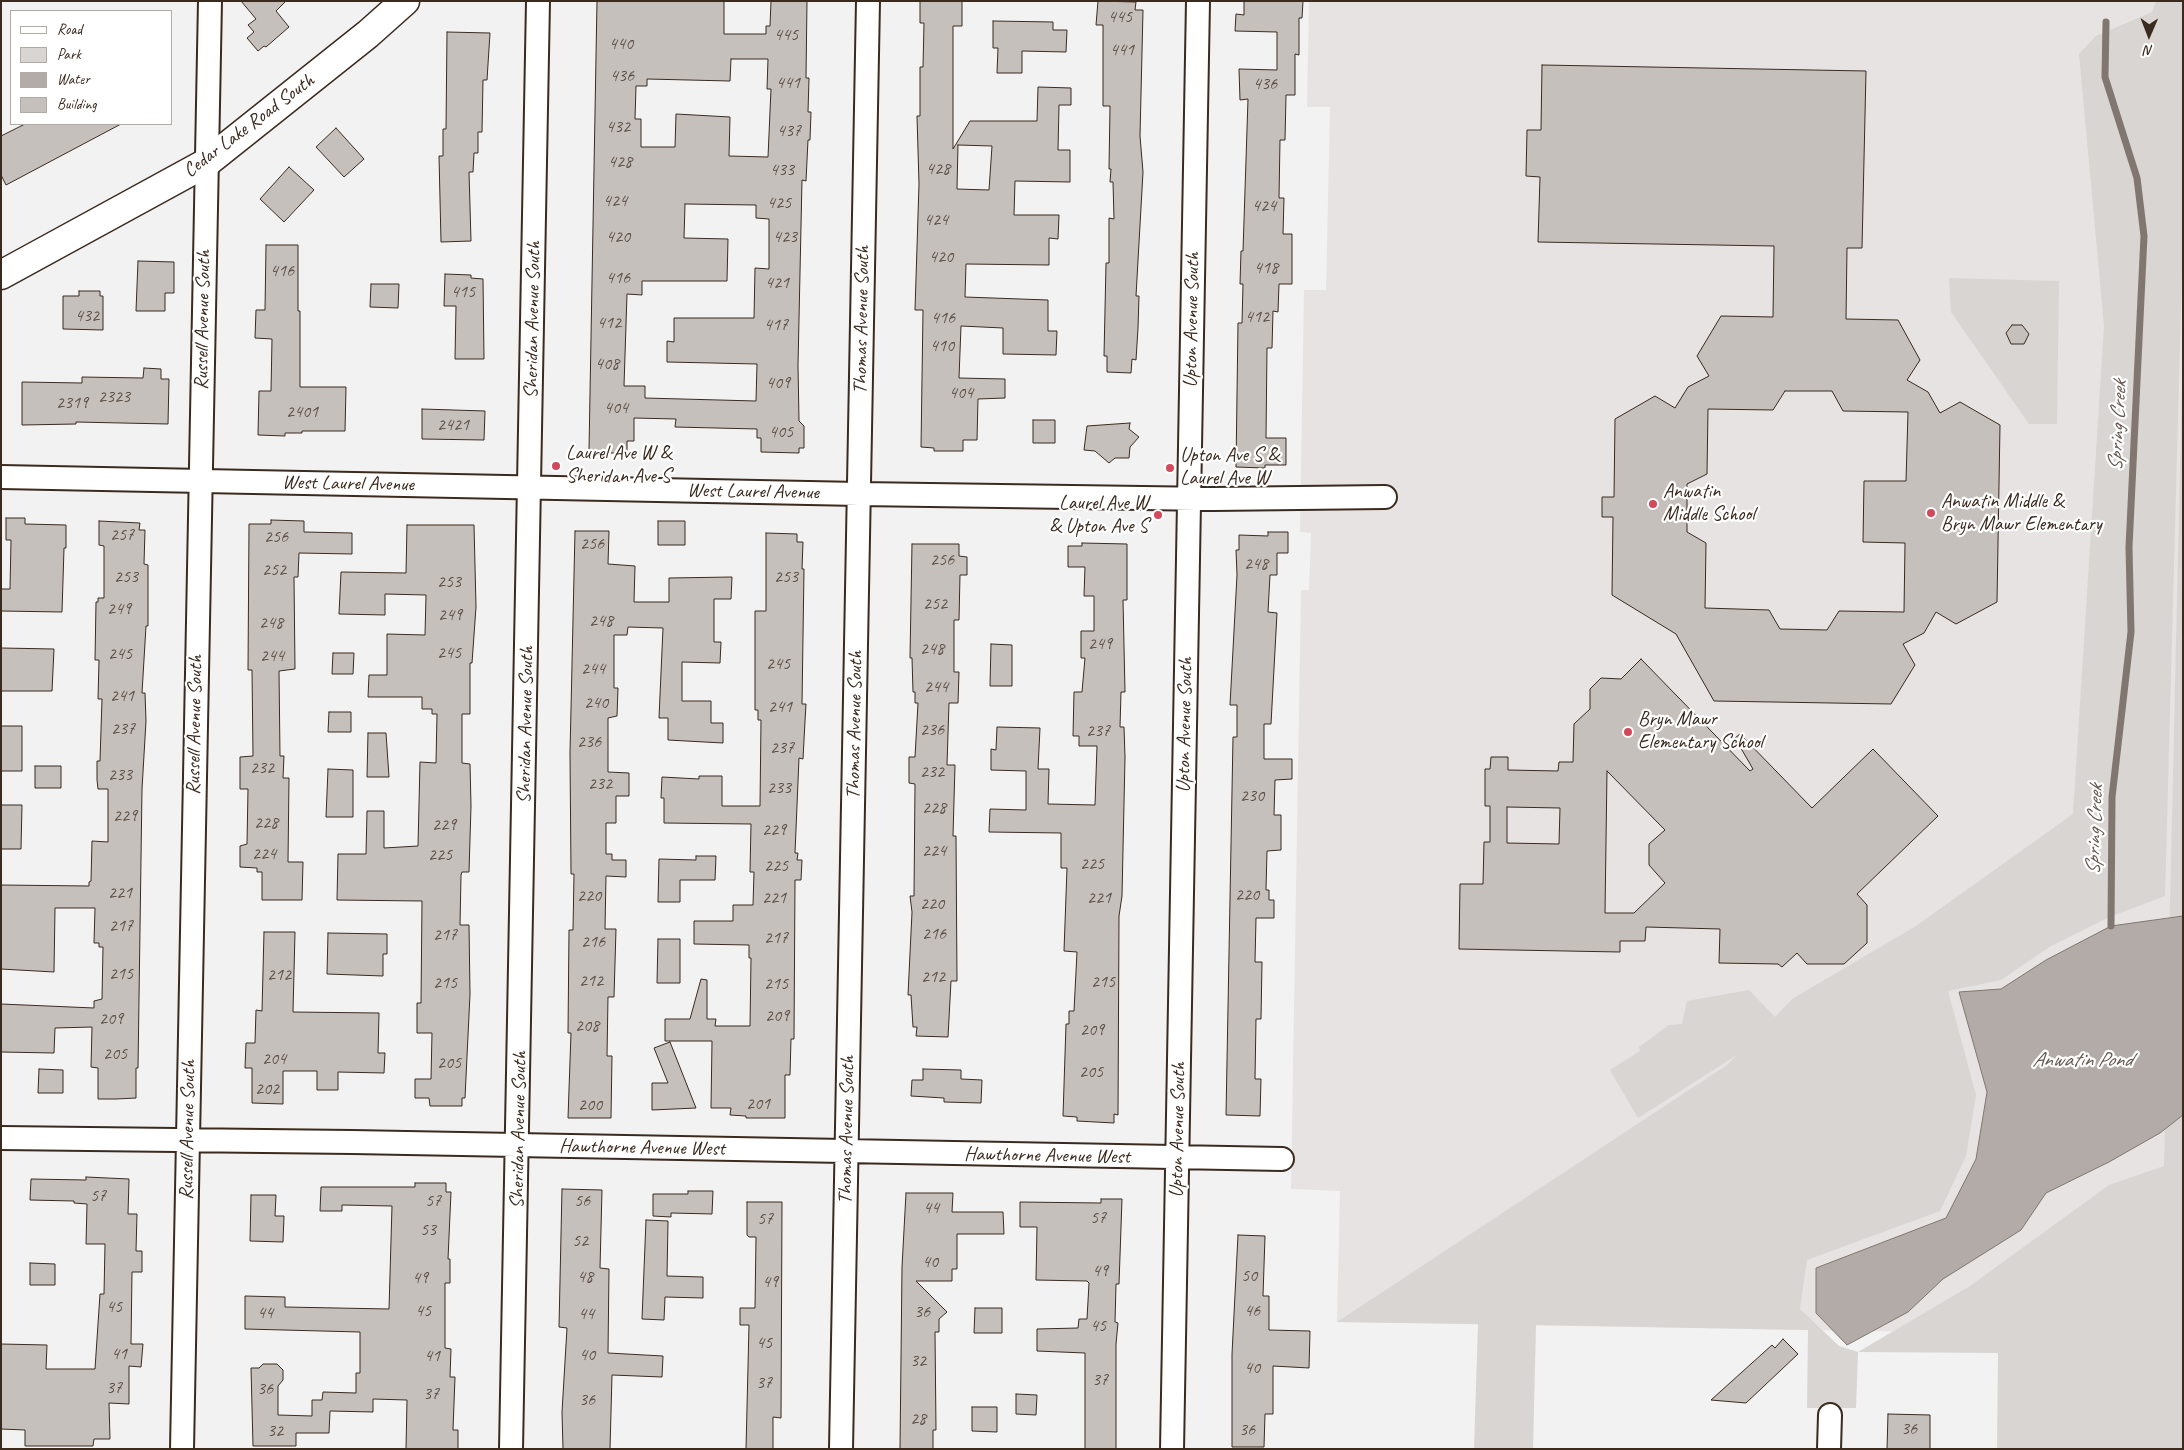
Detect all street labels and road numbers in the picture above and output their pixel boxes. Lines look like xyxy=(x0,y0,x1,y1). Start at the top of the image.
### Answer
street label: Cedar Lake Road South xyxy=(179,69,319,183)
street label: Sheridan Avenue South xyxy=(520,241,546,399)
street label: Thomas Avenue South xyxy=(849,246,875,394)
street label: Russell Avenue South xyxy=(190,250,216,390)
street label: Upton Avenue South xyxy=(1179,252,1205,388)
street label: West Laurel Avenue xyxy=(282,471,414,497)
street label: West Laurel Avenue xyxy=(687,479,819,505)
street label: Sheridan Avenue South xyxy=(513,646,539,804)
street label: Thomas Avenue South xyxy=(842,651,868,799)
street label: Russell Avenue South xyxy=(182,655,208,795)
street label: Upton Avenue South xyxy=(1172,657,1198,793)
street label: Sheridan Avenue South xyxy=(506,1051,532,1209)
street label: Thomas Avenue South xyxy=(834,1056,860,1204)
street label: Russell Avenue South xyxy=(175,1060,201,1200)
street label: Upton Avenue South xyxy=(1165,1062,1191,1198)
street label: Hawthorne Avenue West xyxy=(559,1135,725,1161)
street label: Hawthorne Avenue West xyxy=(964,1143,1130,1169)

